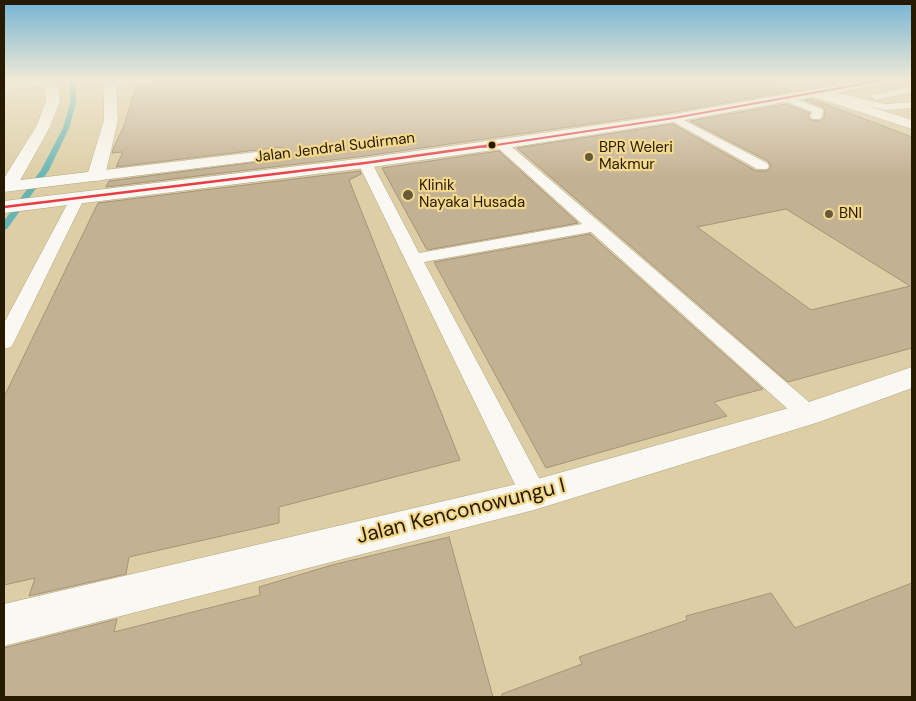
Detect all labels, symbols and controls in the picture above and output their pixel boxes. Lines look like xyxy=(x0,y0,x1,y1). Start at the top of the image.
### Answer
street label: Jalan Jendral Sudirman xyxy=(254,129,416,167)
place label: BPR Weleri Makmur xyxy=(599,139,673,174)
unlabelled marker xyxy=(487,140,497,150)
marker: BPR Weleri Makmur xyxy=(583,151,595,163)
place label: Klinik Nayaka Husada xyxy=(419,177,525,212)
marker: Klinik Nayaka Husada xyxy=(401,188,415,202)
place label: BNI xyxy=(839,205,862,223)
marker: BNI xyxy=(823,208,835,220)
street label: Jalan Kenconowungu I xyxy=(354,474,568,550)

